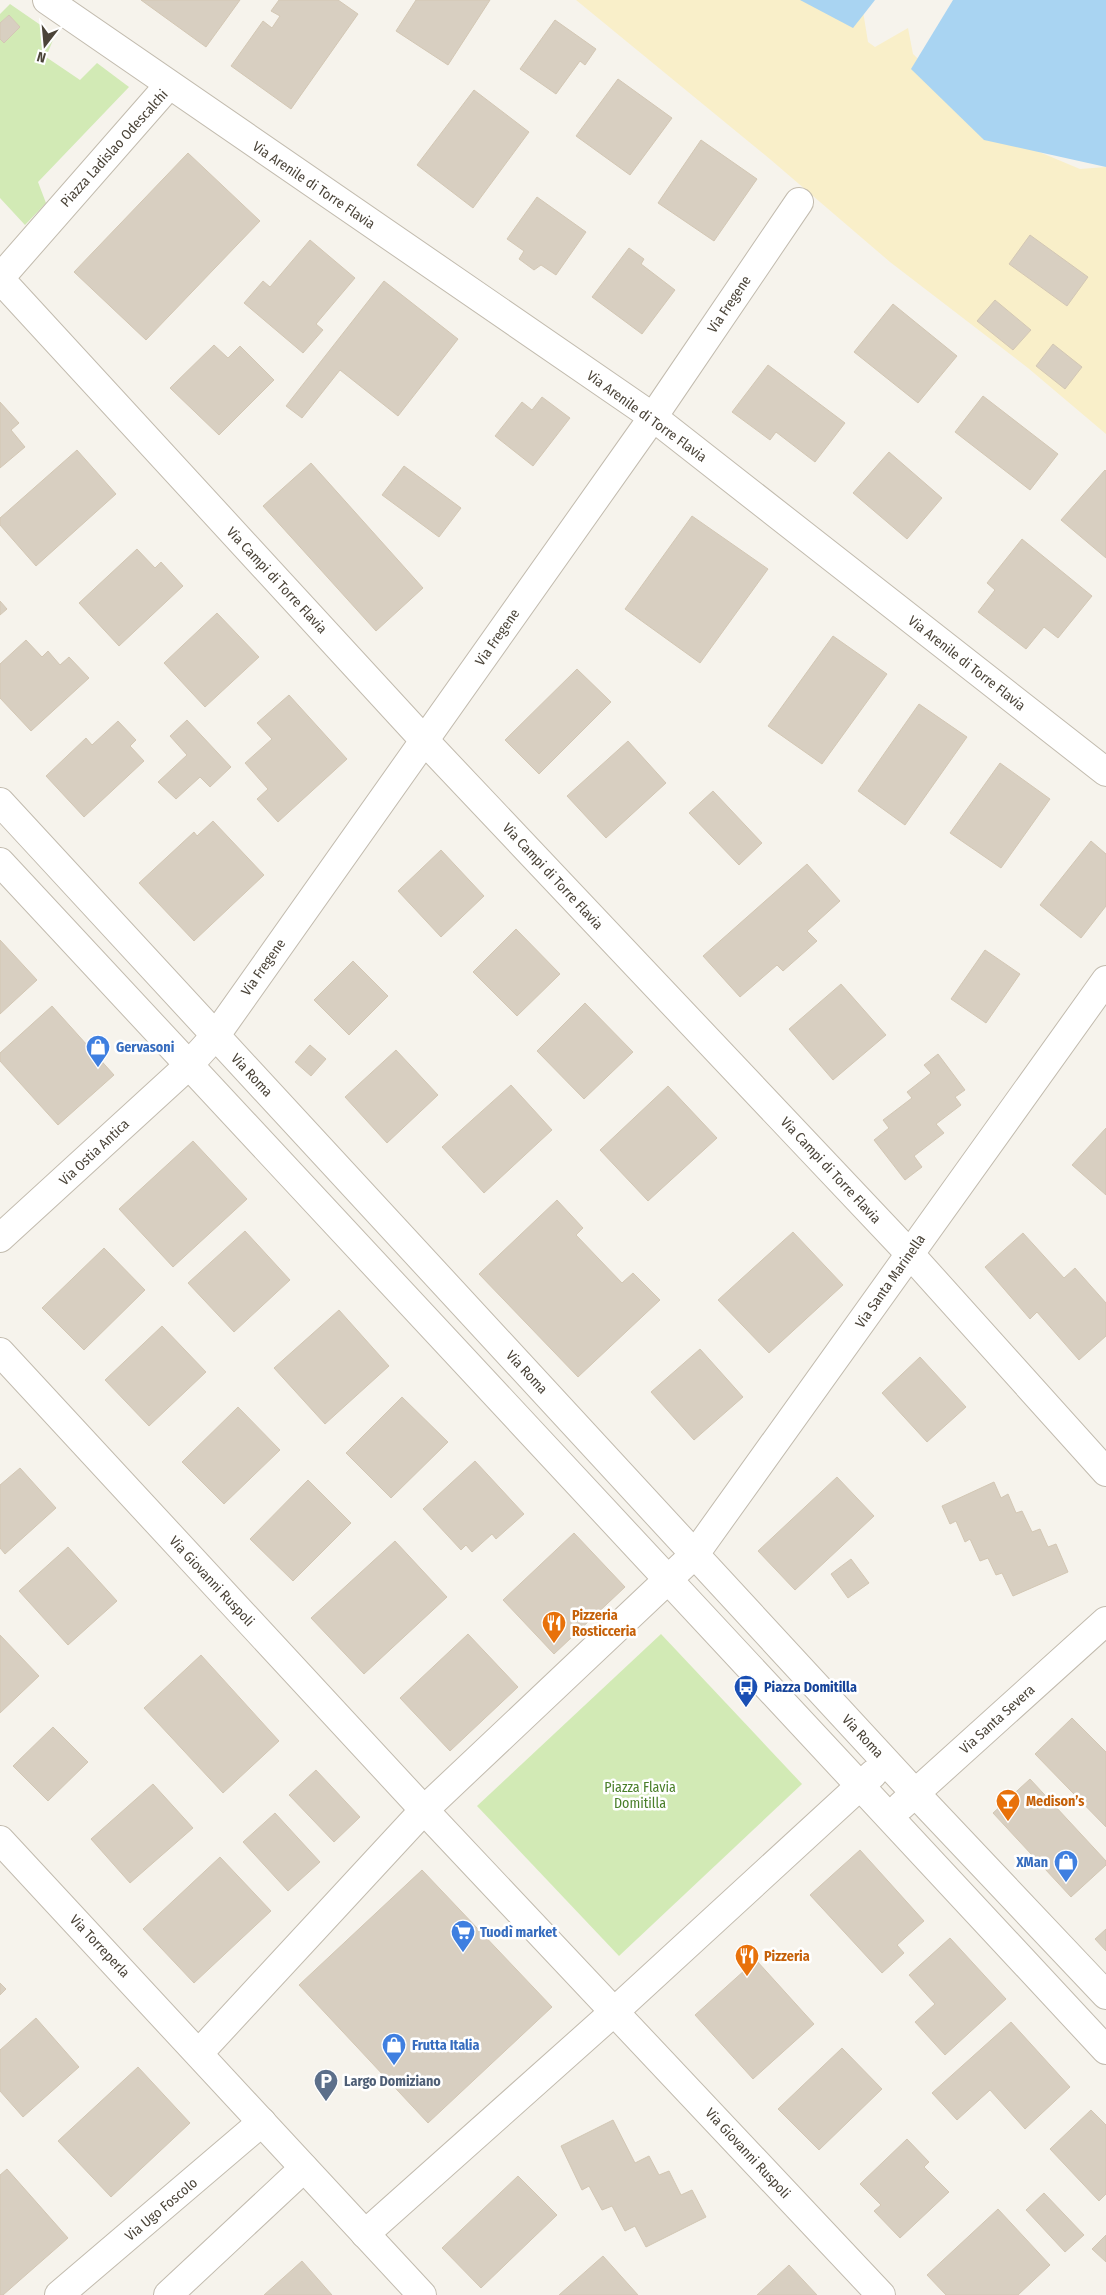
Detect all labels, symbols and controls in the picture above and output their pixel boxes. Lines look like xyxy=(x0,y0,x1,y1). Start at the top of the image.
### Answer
north arrow xyxy=(20,20,70,70)
text: N xyxy=(35,48,48,66)
street label: Piazza Ladislao Odescalchi xyxy=(57,86,172,211)
street label: Via Arenile di Torre Flavia xyxy=(249,138,378,233)
street label: Via Fregene xyxy=(704,272,755,336)
street label: Via Arenile di Torre Flavia xyxy=(583,367,710,466)
street label: Via Campi di Torre Flavia xyxy=(223,524,331,637)
street label: Via Fregene xyxy=(472,606,523,669)
street label: Via Arenile di Torre Flavia xyxy=(905,612,1029,715)
street label: Via Campi di Torre Flavia xyxy=(499,820,607,933)
street label: Via Fregene xyxy=(238,936,289,999)
shop icon: Gervasoni xyxy=(85,1034,111,1068)
place label: Gervasoni xyxy=(116,1039,175,1056)
street label: Via Roma xyxy=(227,1050,276,1101)
street label: Via Campi di Torre Flavia xyxy=(777,1114,885,1227)
street label: Via Ostia Antica xyxy=(56,1116,133,1189)
street label: Via Santa Marinella xyxy=(852,1231,929,1331)
street label: Via Roma xyxy=(502,1347,551,1398)
street label: Via Giovanni Ruspoli xyxy=(165,1533,258,1630)
place label: Pizzeria Rosticceria xyxy=(572,1607,636,1640)
restaurant icon: Pizzeria Rosticceria xyxy=(541,1610,567,1644)
bus stop icon: Piazza Domitilla xyxy=(733,1674,759,1708)
place label: Piazza Domitilla xyxy=(764,1679,857,1696)
street label: Via Santa Severa xyxy=(956,1681,1038,1757)
street label: Via Roma xyxy=(838,1711,887,1762)
park label: Piazza Flavia Domitilla xyxy=(604,1779,676,1812)
bar icon: Medison’s xyxy=(995,1788,1021,1822)
place label: Medison’s xyxy=(1026,1793,1084,1810)
shop icon: XMan xyxy=(1053,1849,1079,1883)
place label: XMan xyxy=(1015,1854,1048,1871)
street label: Via Torreperla xyxy=(66,1911,133,1981)
supermarket icon: Tuodì market xyxy=(450,1919,476,1953)
place label: Tuodì market xyxy=(480,1924,558,1941)
restaurant icon: Pizzeria xyxy=(734,1943,760,1977)
place label: Pizzeria xyxy=(764,1948,810,1965)
shop icon: Frutta Italia xyxy=(381,2032,407,2066)
place label: Frutta Italia xyxy=(412,2037,479,2054)
parking icon: Largo Domiziano xyxy=(313,2068,339,2102)
place label: Largo Domiziano xyxy=(344,2073,441,2090)
street label: Via Giovanni Ruspoli xyxy=(701,2105,794,2202)
street label: Via Ugo Foscolo xyxy=(122,2174,201,2245)

